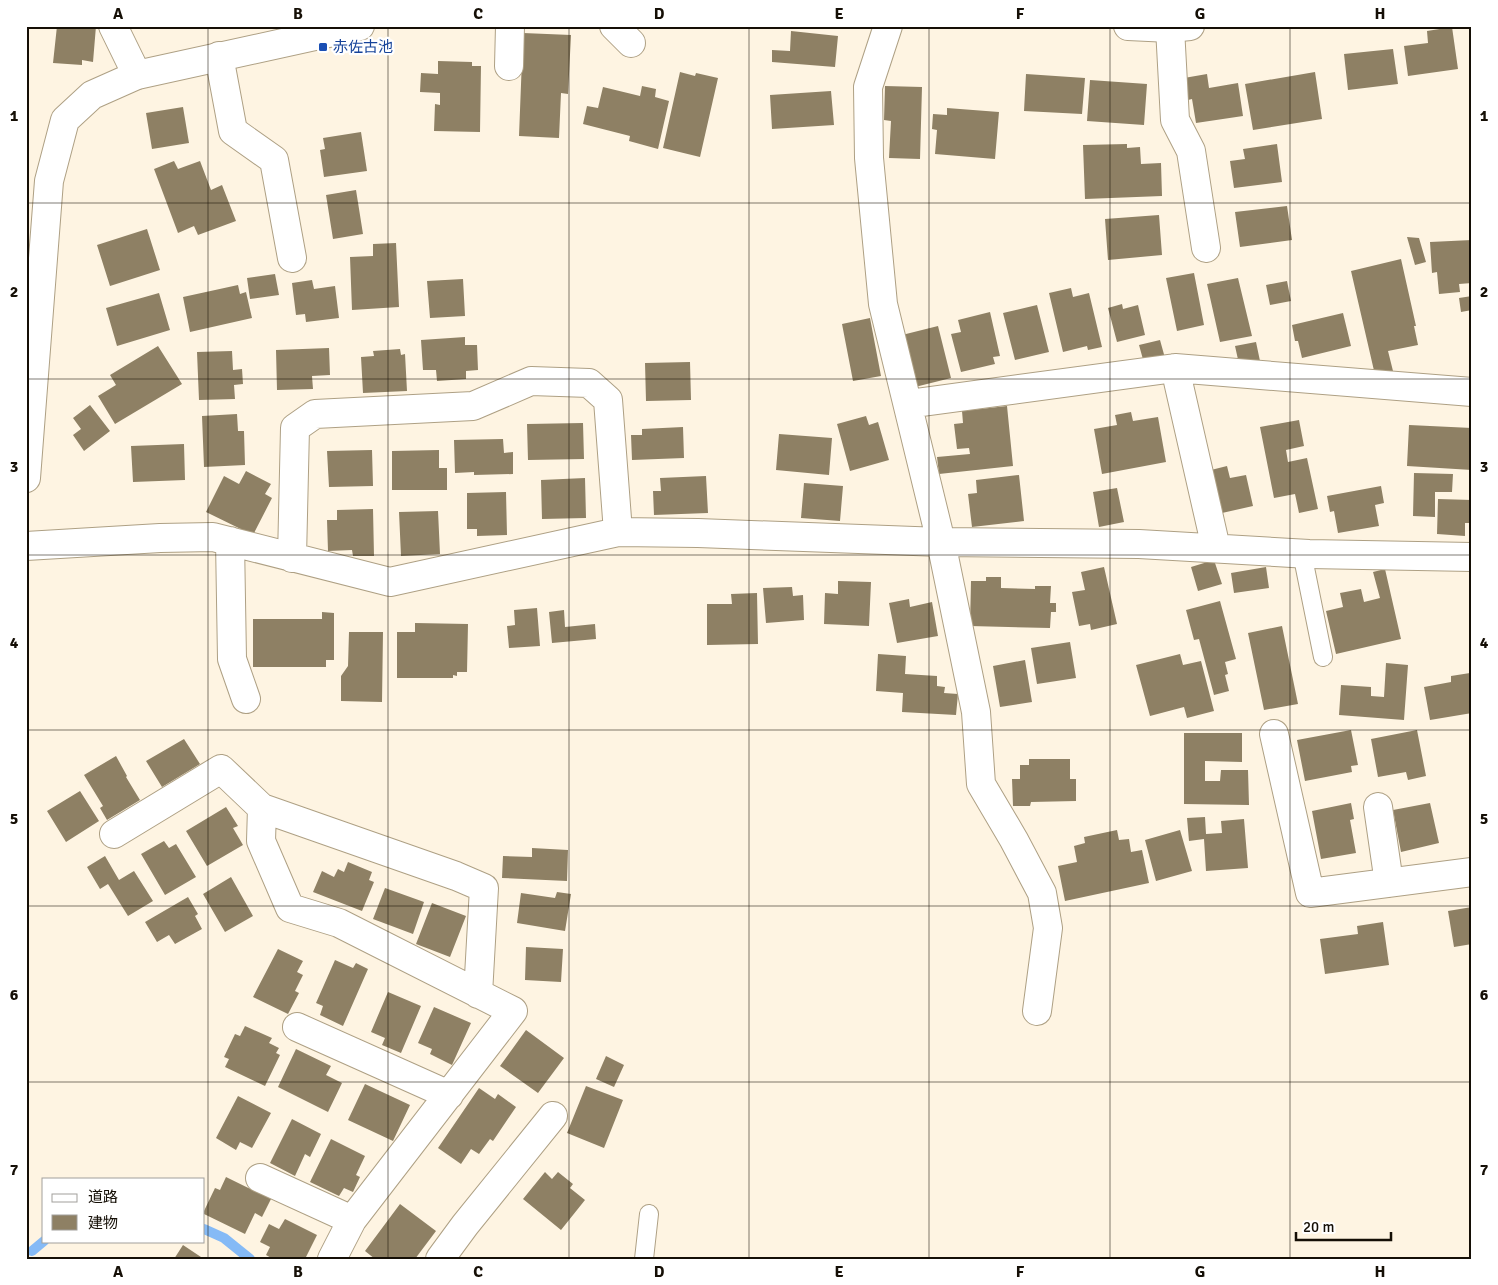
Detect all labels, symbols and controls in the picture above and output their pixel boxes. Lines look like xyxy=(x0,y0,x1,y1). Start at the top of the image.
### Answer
text: A xyxy=(113,4,124,24)
text: B xyxy=(293,4,303,24)
text: C xyxy=(473,4,483,24)
text: D xyxy=(654,4,665,24)
text: E xyxy=(834,4,844,24)
text: F xyxy=(1016,4,1025,24)
text: G xyxy=(1195,4,1205,24)
text: H xyxy=(1375,4,1385,24)
place label: 赤佐古池 xyxy=(333,38,393,56)
marker: 赤佐古池 xyxy=(317,41,329,53)
text: 1 xyxy=(10,106,19,126)
text: 1 xyxy=(1480,106,1489,126)
text: 2 xyxy=(10,282,18,302)
text: 2 xyxy=(1480,282,1488,302)
text: 3 xyxy=(10,457,18,477)
text: 3 xyxy=(1480,457,1488,477)
text: 4 xyxy=(10,633,19,653)
text: 4 xyxy=(1480,633,1489,653)
text: 5 xyxy=(10,809,18,829)
text: 5 xyxy=(1480,809,1488,829)
text: 6 xyxy=(10,985,19,1005)
text: 6 xyxy=(1480,985,1489,1005)
text: 7 xyxy=(10,1160,19,1180)
text: 7 xyxy=(1480,1160,1489,1180)
legend xyxy=(42,1178,205,1242)
text: 道路 xyxy=(88,1188,118,1206)
scale bar xyxy=(1296,1210,1390,1242)
text: 建物 xyxy=(88,1214,118,1232)
text: 20 m xyxy=(1303,1218,1334,1236)
text: A xyxy=(113,1262,124,1282)
text: B xyxy=(293,1262,303,1282)
text: C xyxy=(473,1262,483,1282)
text: D xyxy=(654,1262,665,1282)
text: E xyxy=(834,1262,844,1282)
text: F xyxy=(1016,1262,1025,1282)
text: G xyxy=(1195,1262,1205,1282)
text: H xyxy=(1375,1262,1385,1282)

